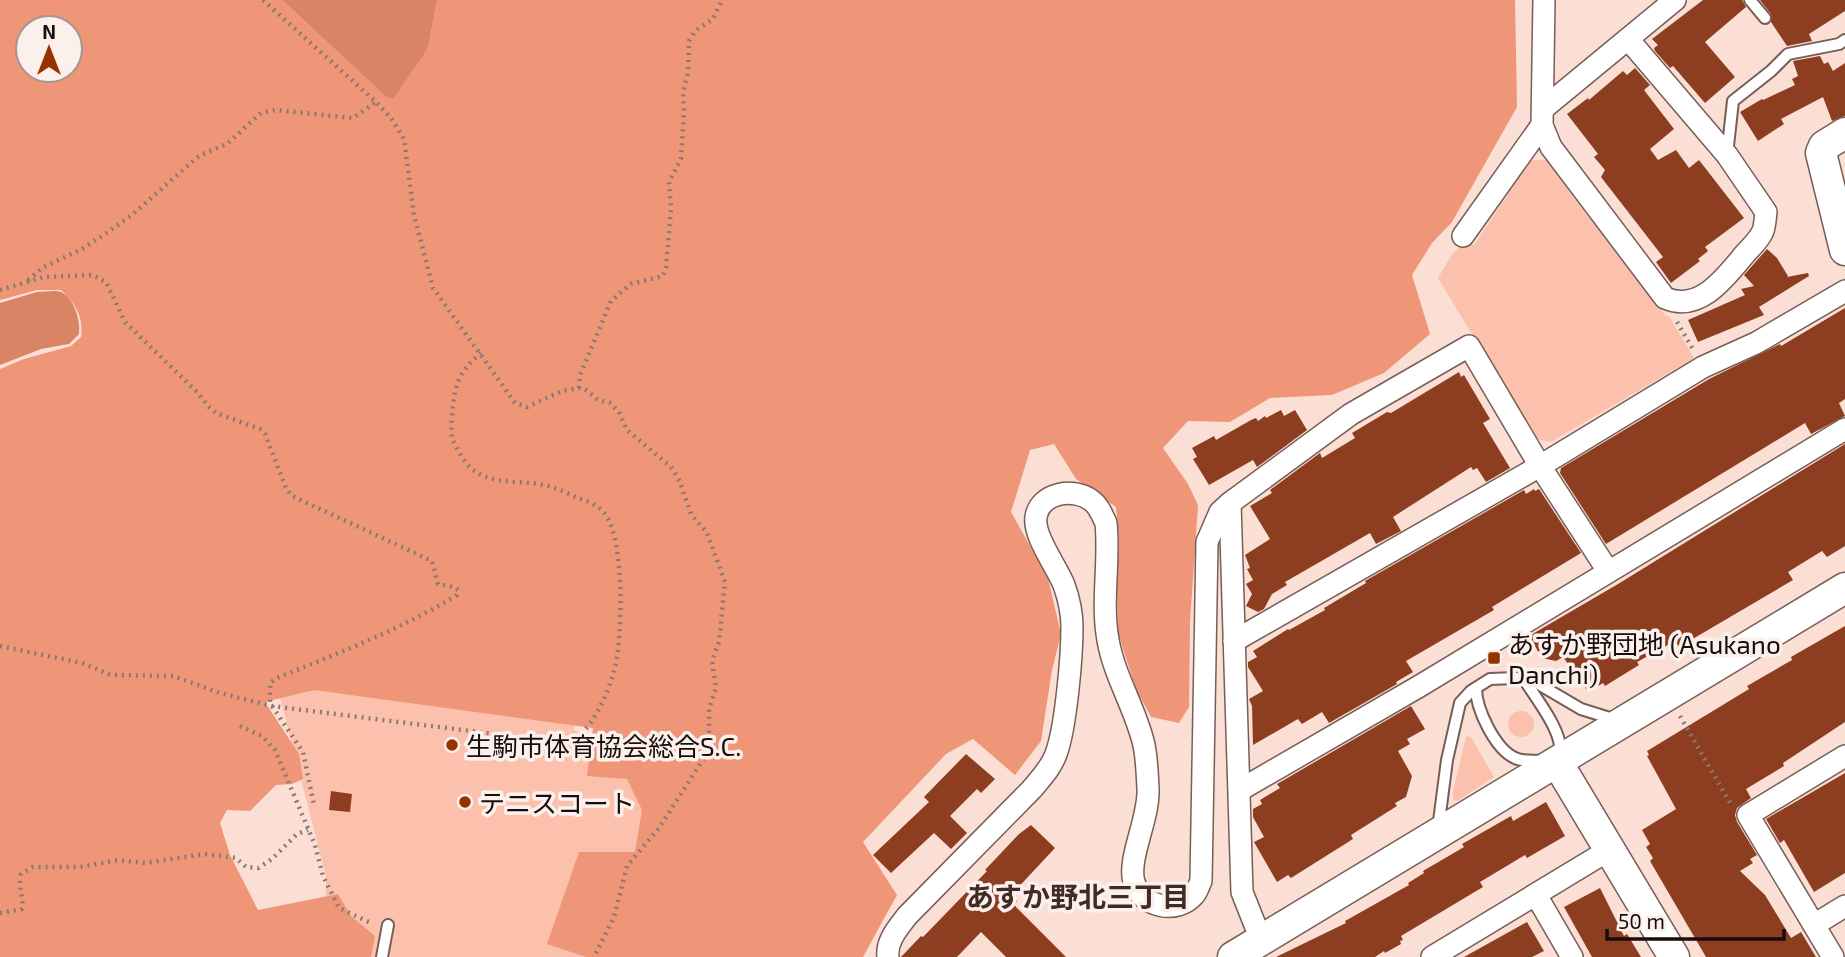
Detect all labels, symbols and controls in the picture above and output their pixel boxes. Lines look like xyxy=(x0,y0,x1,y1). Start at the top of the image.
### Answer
north arrow xyxy=(14,14,84,84)
text: N xyxy=(42,20,56,43)
place label: あすか野団地 (Asukano Danchi) xyxy=(1508,628,1781,689)
marker: あすか野団地 (Asukano Danchi) xyxy=(1486,650,1502,666)
place label: 生駒市体育協会総合S.C. xyxy=(466,730,741,761)
marker: 生駒市体育協会総合S.C. xyxy=(444,737,460,753)
place label: テニスコート xyxy=(479,787,635,818)
marker: テニスコート xyxy=(457,794,473,810)
district label: あすか野北三丁目 xyxy=(966,879,1190,913)
scale bar xyxy=(1607,898,1784,942)
text: 50 m xyxy=(1618,908,1665,933)

